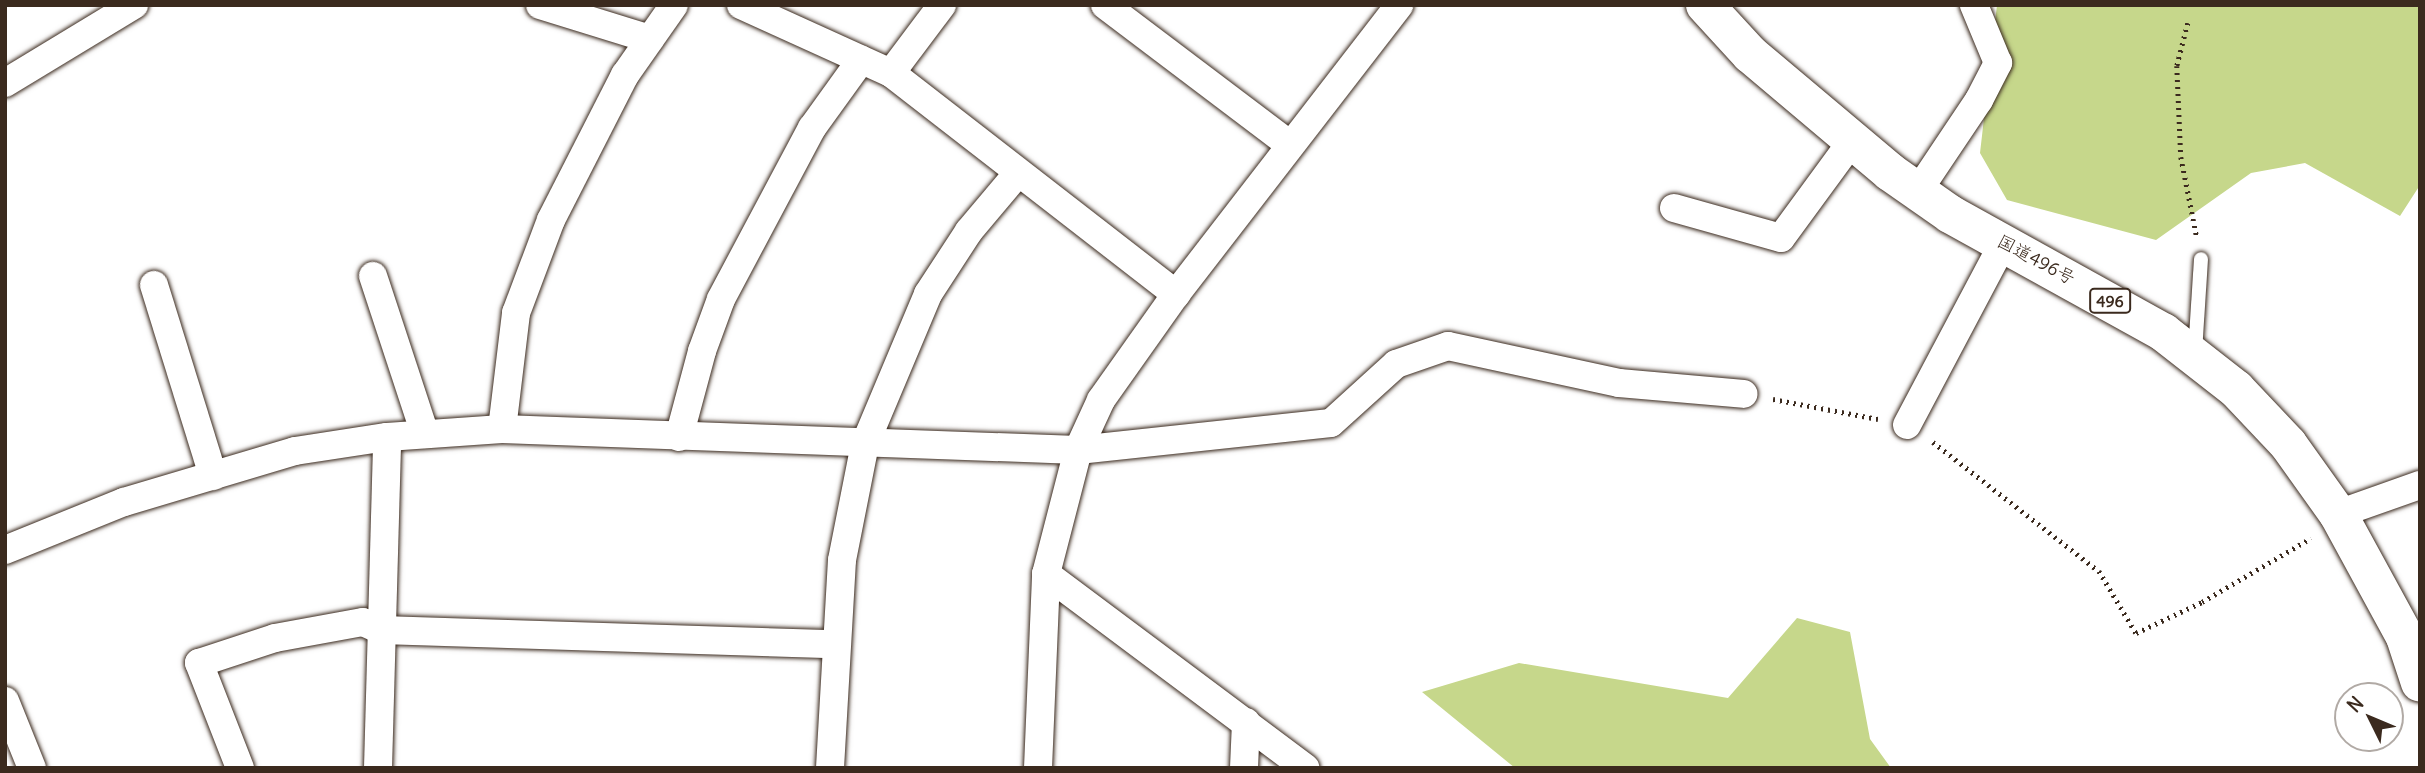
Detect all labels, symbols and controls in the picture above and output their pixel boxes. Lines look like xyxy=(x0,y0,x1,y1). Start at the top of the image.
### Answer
street label: 国道496号 xyxy=(1993,230,2079,290)
road number: 496 xyxy=(2089,288,2131,314)
north arrow xyxy=(2334,682,2404,752)
text: N xyxy=(2342,691,2368,717)

